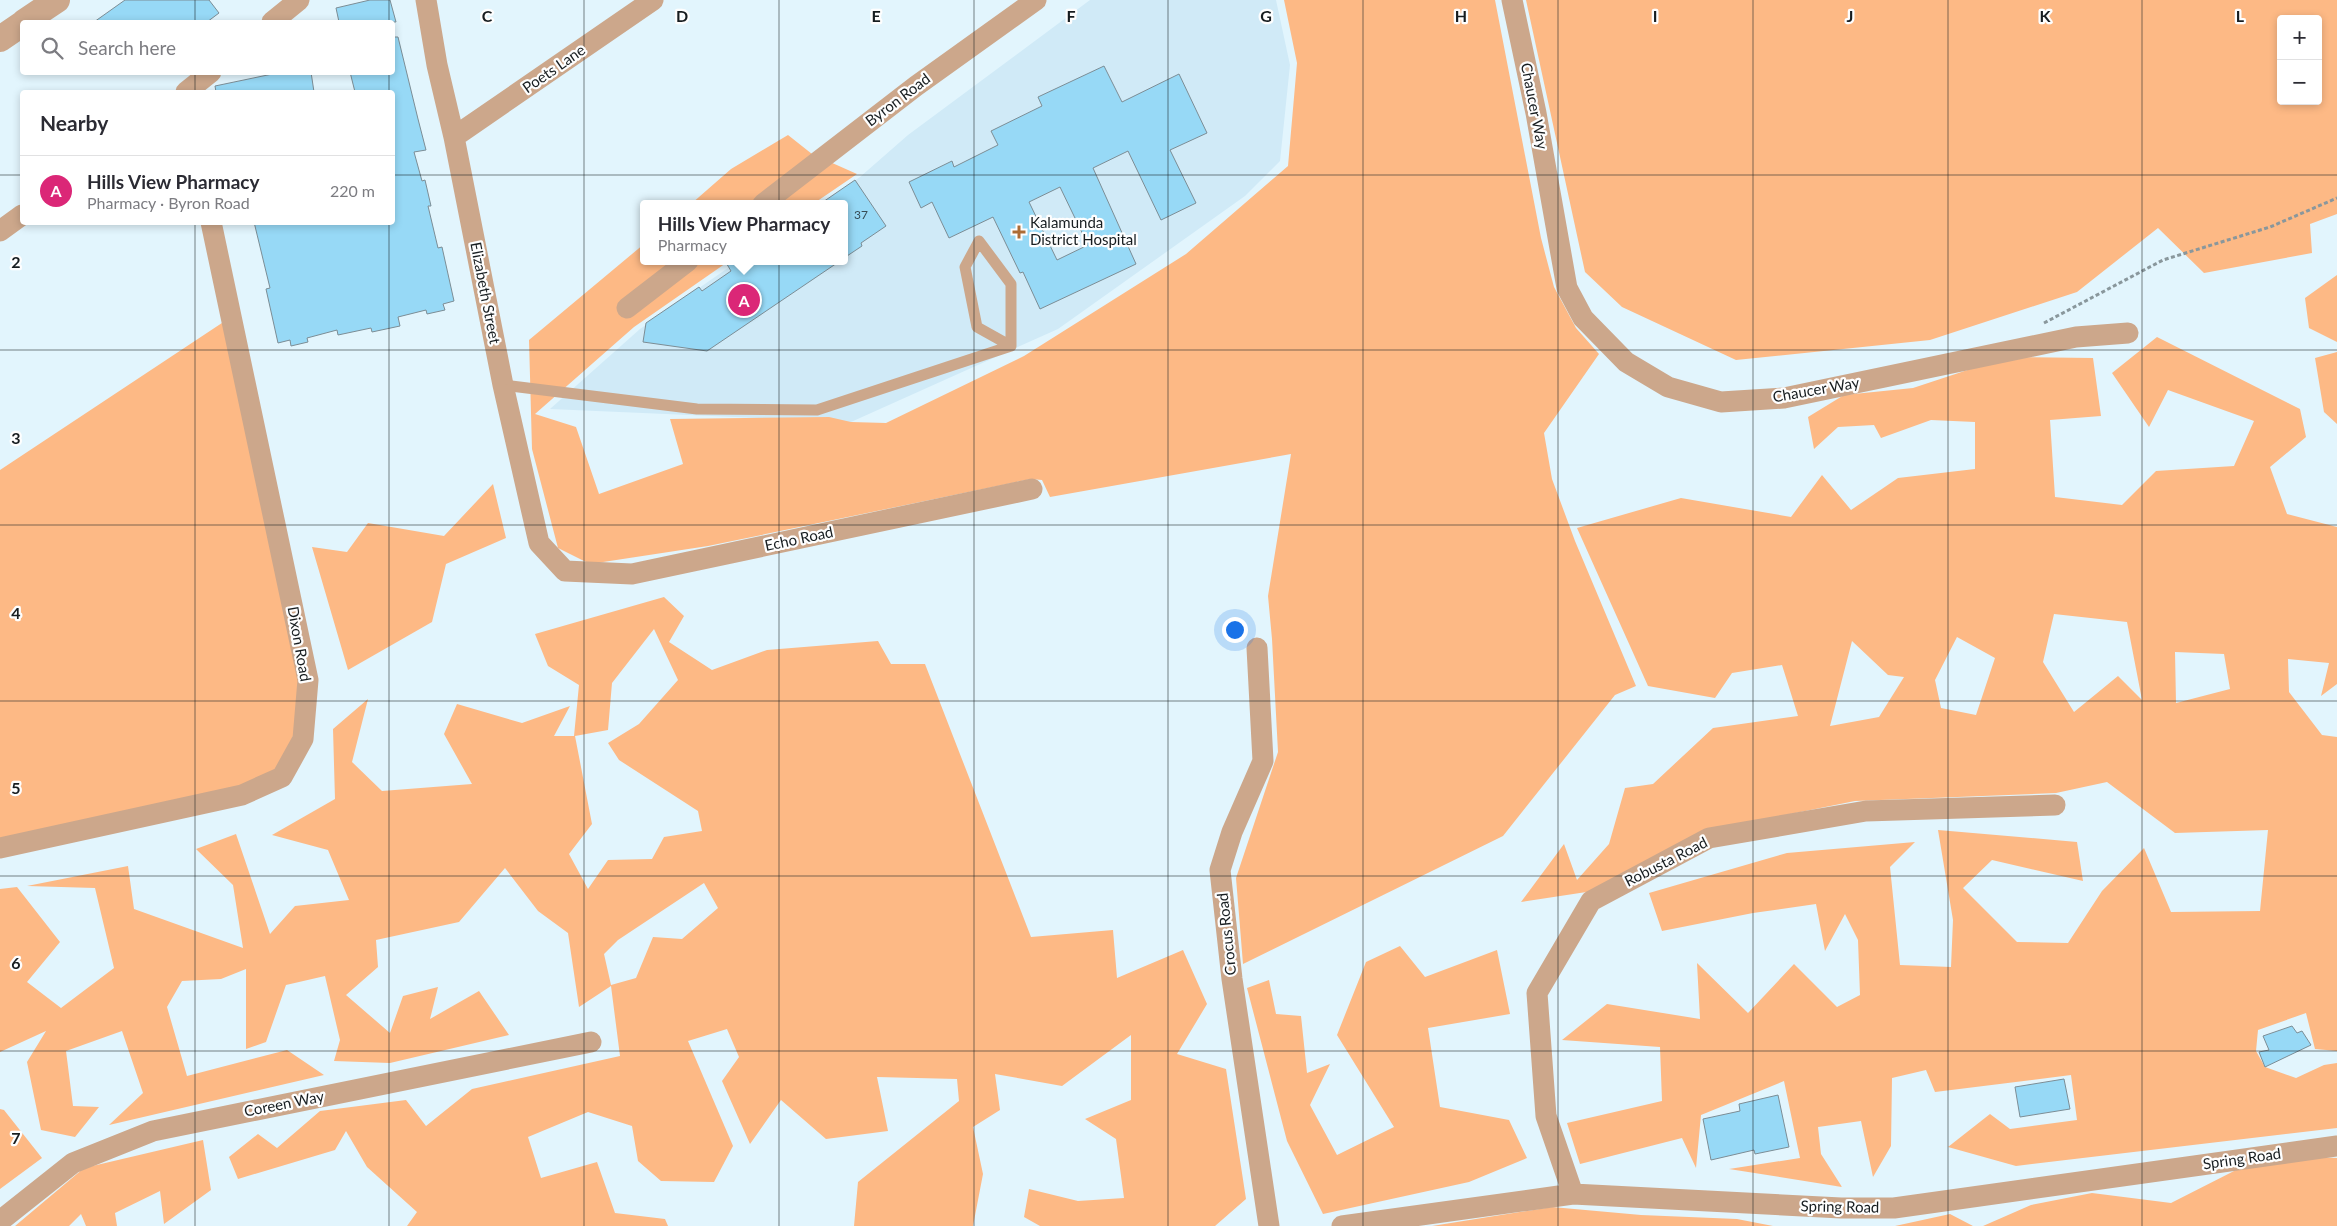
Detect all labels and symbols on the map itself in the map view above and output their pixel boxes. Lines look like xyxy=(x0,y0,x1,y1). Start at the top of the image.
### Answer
text: C xyxy=(482,6,493,25)
text: D xyxy=(676,6,688,25)
text: E xyxy=(871,6,881,25)
text: F xyxy=(1066,6,1076,25)
text: G xyxy=(1260,6,1272,25)
text: H xyxy=(1455,6,1467,25)
text: I xyxy=(1653,6,1657,25)
text: J xyxy=(1847,6,1853,25)
text: K xyxy=(2040,6,2052,25)
text: L xyxy=(2236,6,2245,25)
street label: Poets Lane xyxy=(519,40,588,96)
street label: Chaucer Way xyxy=(1518,61,1552,151)
street label: Byron Road xyxy=(861,69,933,129)
house number: 37 xyxy=(854,207,868,222)
place label: Kalamunda District Hospital xyxy=(1030,213,1137,248)
marker: Kalamunda District Hospital xyxy=(1012,225,1026,239)
street label: Elizabeth Street xyxy=(467,240,505,346)
text: 2 xyxy=(11,252,21,271)
pin: A xyxy=(728,281,760,319)
street label: Chaucer Way xyxy=(1771,372,1861,405)
text: 3 xyxy=(11,428,21,447)
street label: Echo Road xyxy=(763,522,835,554)
text: 4 xyxy=(11,603,21,622)
street label: Dixon Road xyxy=(285,605,315,683)
your location xyxy=(1222,617,1248,643)
text: 5 xyxy=(11,778,21,797)
street label: Robusta Road xyxy=(1621,833,1710,890)
street label: Crocus Road xyxy=(1213,892,1239,976)
text: 6 xyxy=(11,953,21,972)
street label: Coreen Way xyxy=(242,1086,326,1120)
text: 7 xyxy=(11,1128,21,1147)
street label: Spring Road xyxy=(2202,1144,2282,1172)
street label: Spring Road xyxy=(1800,1196,1880,1216)

